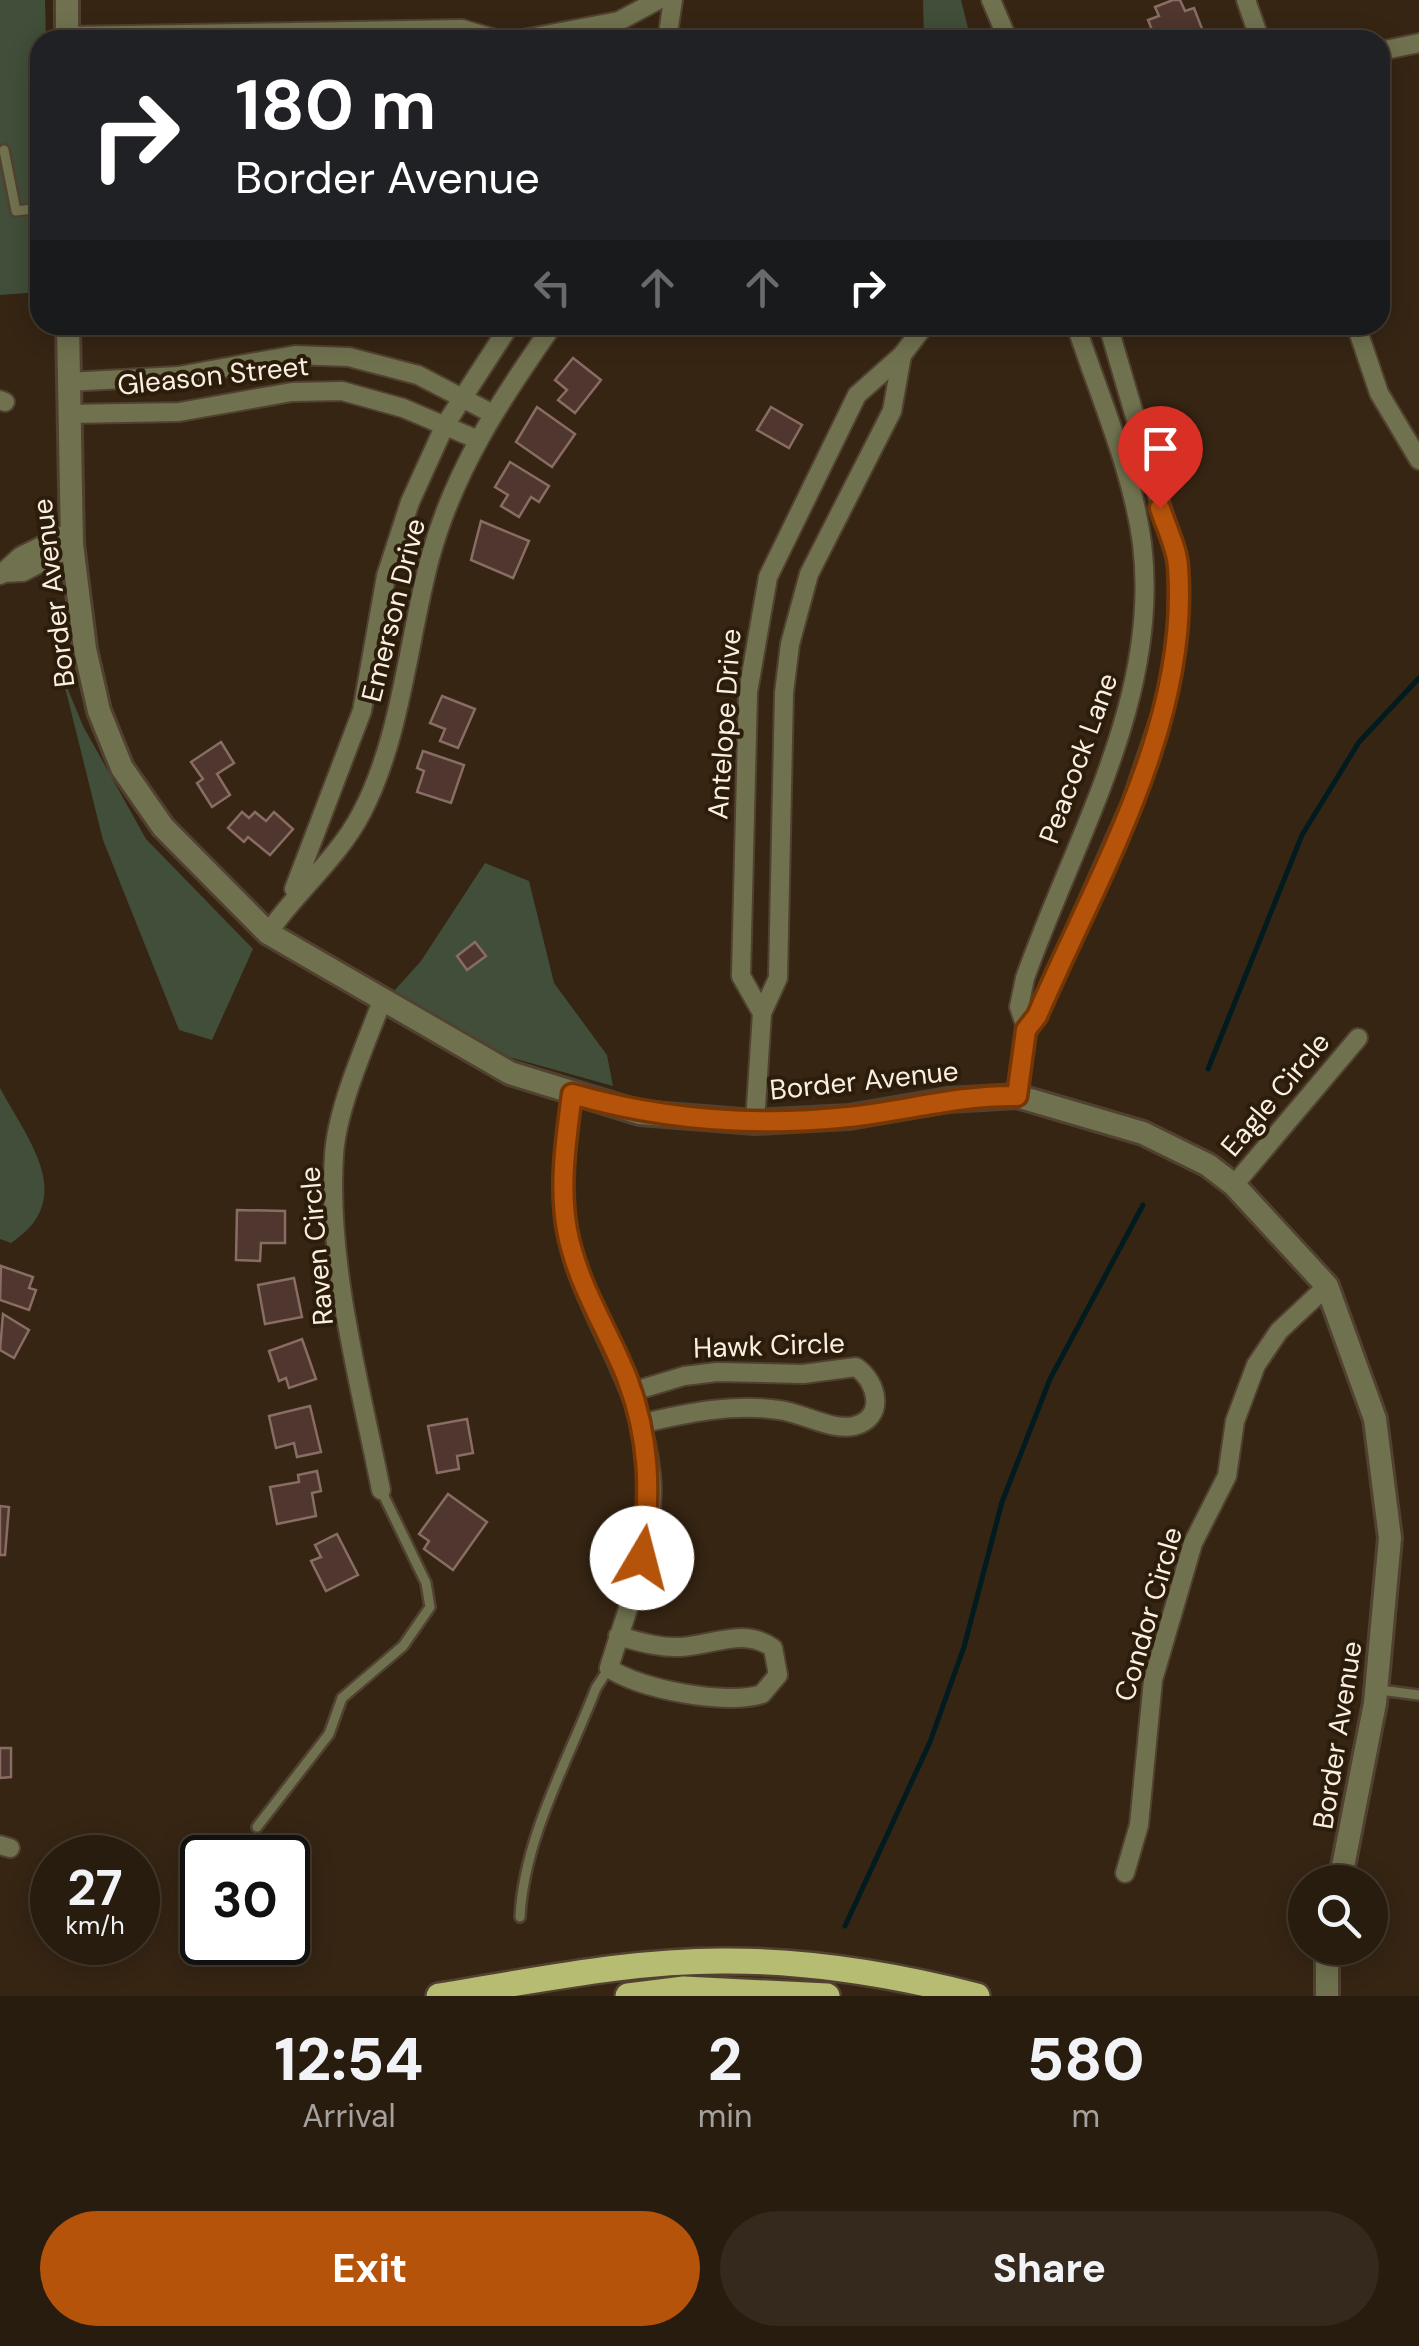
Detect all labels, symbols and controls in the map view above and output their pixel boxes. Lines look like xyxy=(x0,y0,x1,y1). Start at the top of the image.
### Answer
text: 180 m xyxy=(235,60,436,151)
icon: right xyxy=(70,70,200,200)
text: Border Avenue xyxy=(235,148,540,207)
icon: left xyxy=(525,260,580,315)
icon: ahead xyxy=(630,260,685,315)
icon: ahead xyxy=(735,260,790,315)
icon: right xyxy=(840,260,895,315)
street label: Gleason Street xyxy=(116,347,311,404)
pin xyxy=(1118,406,1203,509)
icon: arrive xyxy=(1133,421,1188,476)
street label: Border Avenue xyxy=(24,497,83,689)
street label: Emerson Drive xyxy=(353,515,434,706)
street label: Antelope Drive xyxy=(699,627,750,821)
street label: Peacock Lane xyxy=(1031,668,1126,848)
street label: Eagle Circle xyxy=(1213,1025,1338,1164)
street label: Border Avenue xyxy=(768,1052,960,1109)
street label: Raven Circle xyxy=(291,1165,342,1327)
street label: Hawk Circle xyxy=(693,1324,845,1367)
position arrow xyxy=(590,1506,694,1610)
street label: Condor Circle xyxy=(1106,1523,1191,1706)
street label: Border Avenue xyxy=(1304,1638,1371,1832)
speed limit sign: 30 xyxy=(180,1835,310,1965)
text: 27 xyxy=(67,1855,123,1921)
map controls xyxy=(1288,1865,1388,1965)
button: search xyxy=(1288,1865,1388,1965)
text: km/h xyxy=(65,1909,125,1942)
text: 12:54 xyxy=(274,2020,423,2099)
text: 2 xyxy=(708,2020,742,2099)
text: 580 xyxy=(1027,2020,1145,2099)
text: Arrival xyxy=(302,2095,396,2137)
text: min xyxy=(698,2095,752,2137)
text: m xyxy=(1071,2095,1100,2137)
button: Exit xyxy=(40,2211,700,2326)
button: Share xyxy=(720,2211,1379,2326)

